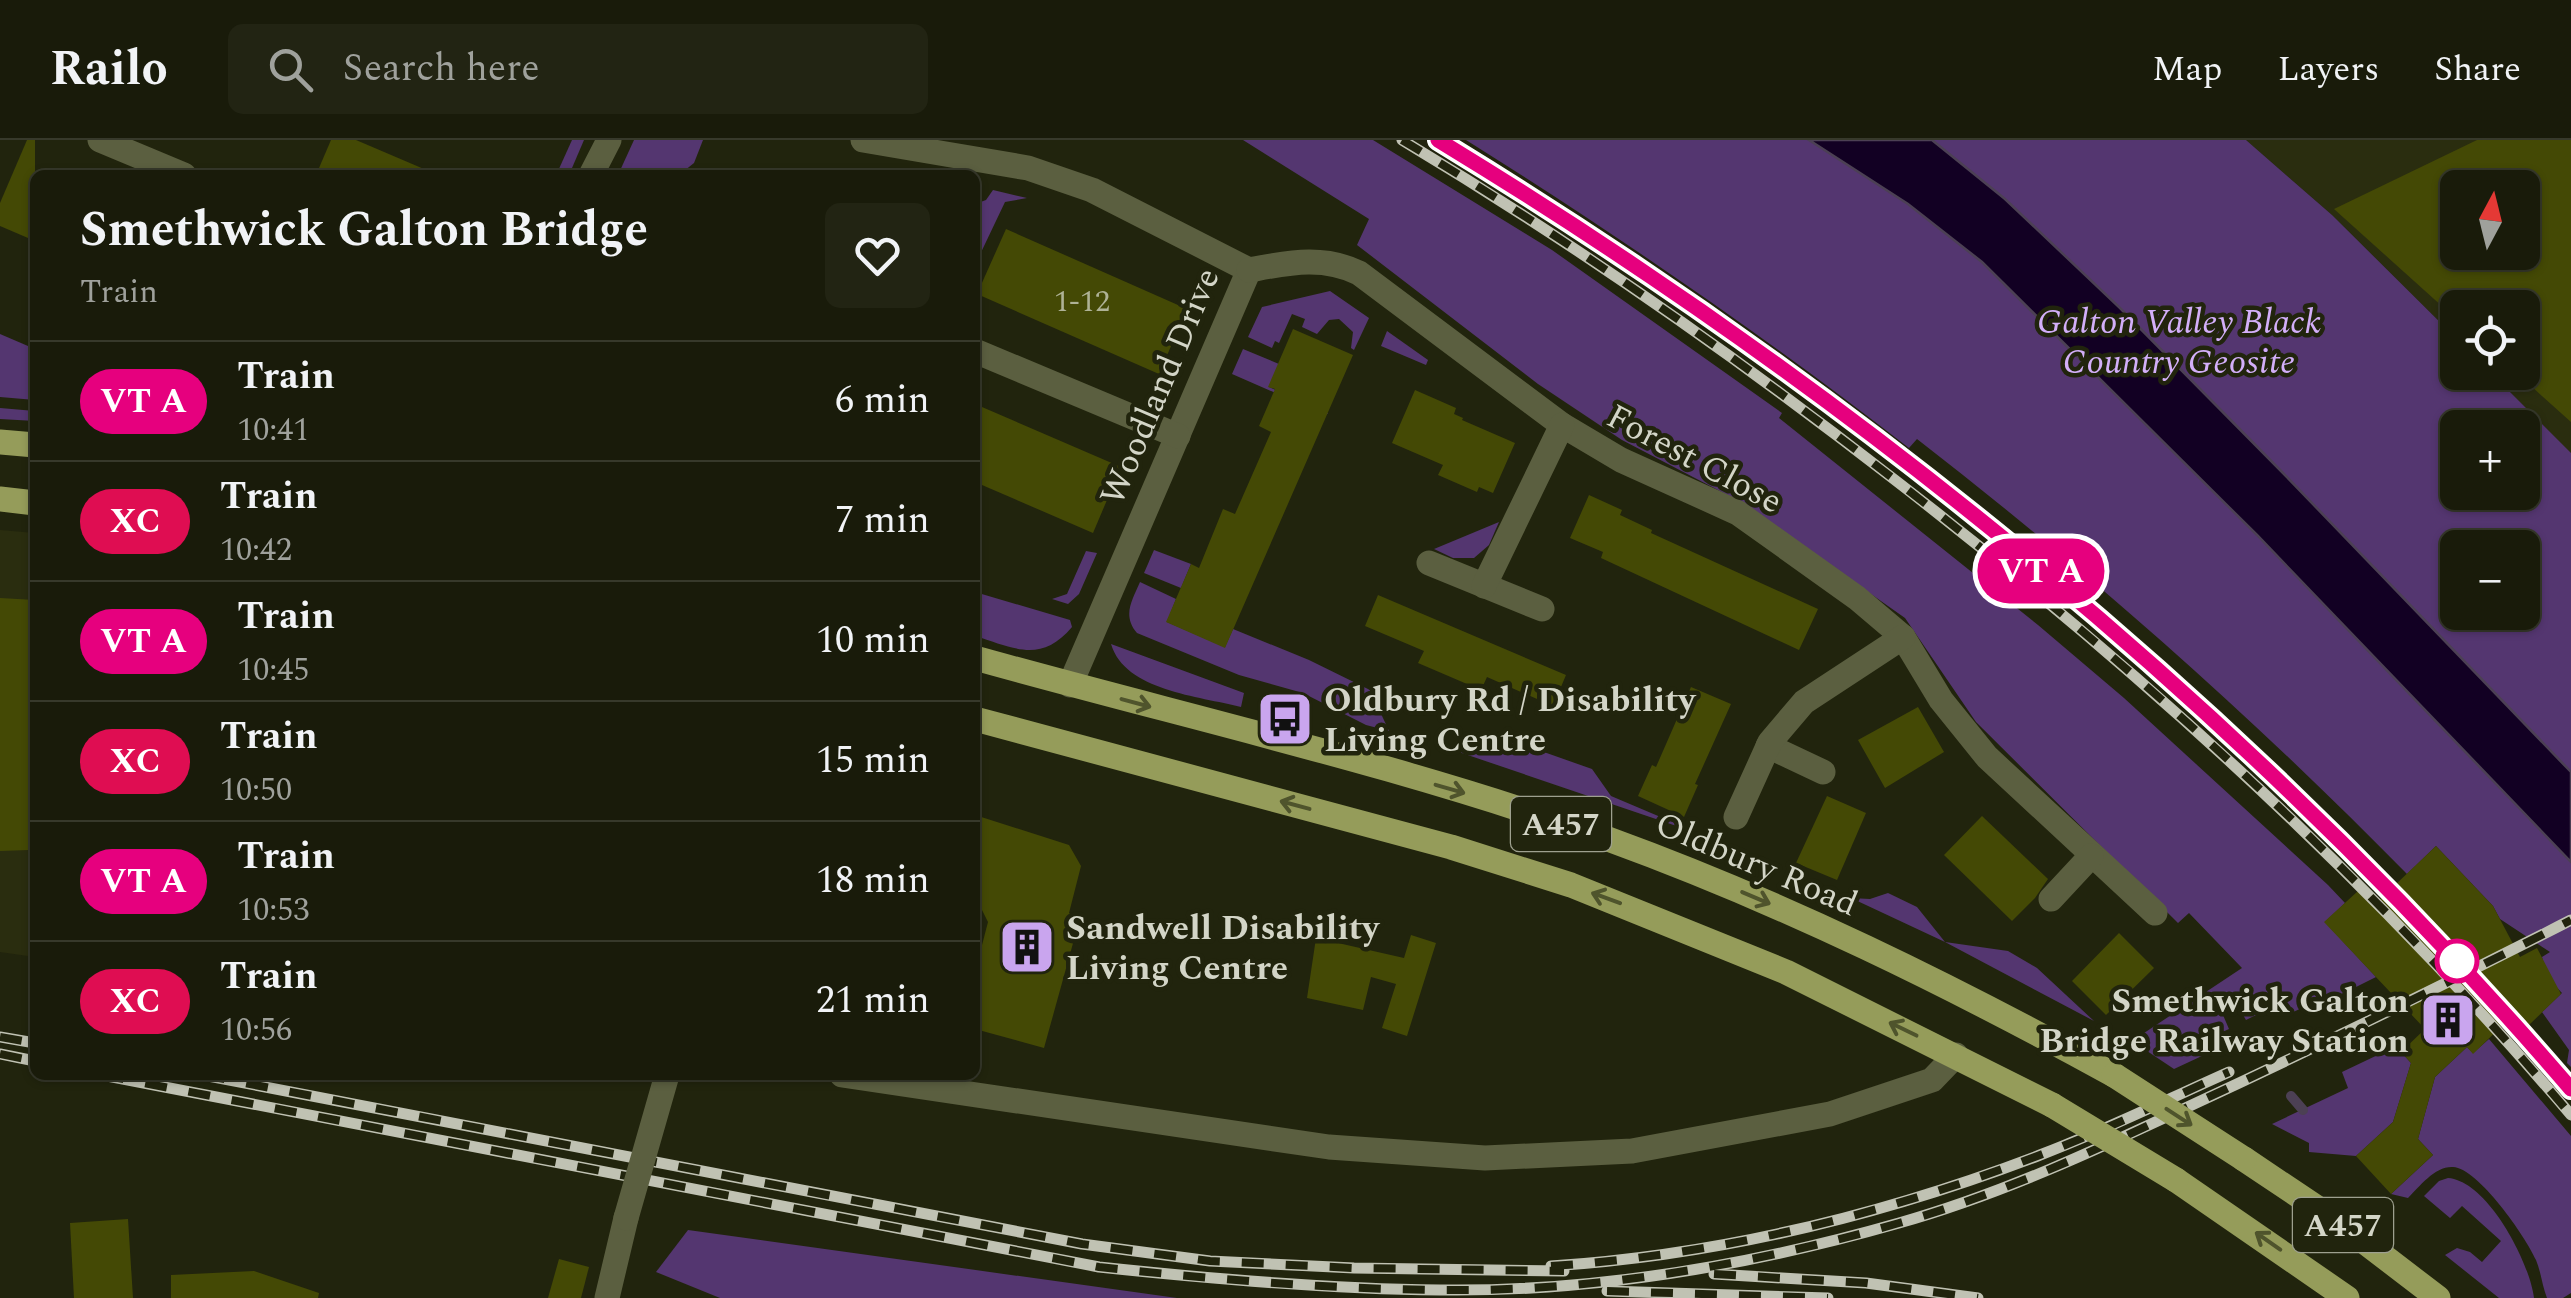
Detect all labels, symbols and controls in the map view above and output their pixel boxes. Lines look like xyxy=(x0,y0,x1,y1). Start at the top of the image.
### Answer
search box xyxy=(228,24,928,114)
text: Railo xyxy=(50,33,168,106)
text: Search here xyxy=(343,40,540,98)
icon: search xyxy=(263,42,318,97)
text: Map xyxy=(2152,43,2222,96)
text: Layers xyxy=(2277,43,2379,96)
text: Share xyxy=(2434,43,2521,96)
north arrow xyxy=(2440,170,2540,270)
map controls xyxy=(2440,170,2540,630)
text: Smethwick Galton Bridge xyxy=(80,194,648,267)
button: heart xyxy=(825,203,930,308)
street label: Woodland Drive xyxy=(1087,260,1234,513)
text: Train xyxy=(80,268,158,317)
house number: 1-12 xyxy=(1054,279,1110,325)
button: locate xyxy=(2440,290,2540,390)
park label: Galton Valley Black Country Geosite xyxy=(2037,296,2321,389)
text: Train xyxy=(237,348,335,406)
text: 6 min xyxy=(835,372,930,430)
text: VT A xyxy=(100,375,187,428)
street label: Forest Close xyxy=(1597,391,1792,528)
text: 10:41 xyxy=(237,406,309,455)
button: + xyxy=(2440,410,2540,510)
text: Train xyxy=(220,468,318,526)
text: 7 min xyxy=(835,492,930,550)
text: XC xyxy=(109,495,161,548)
text: 10:42 xyxy=(220,526,292,575)
button: − xyxy=(2440,530,2540,630)
line badge: VT A xyxy=(1971,538,2111,604)
text: VT A xyxy=(1997,545,2085,598)
text: Train xyxy=(237,588,335,646)
text: 10 min xyxy=(816,612,930,670)
text: VT A xyxy=(100,615,187,668)
text: 10:45 xyxy=(237,646,309,695)
place label: Oldbury Rd / Disability Living Centre xyxy=(1324,674,1697,767)
bus stop icon: Oldbury Rd / Disability Living Centre xyxy=(1255,689,1315,749)
one-way arrow xyxy=(1120,694,1152,713)
text: Train xyxy=(220,708,318,766)
text: 15 min xyxy=(816,732,930,790)
text: XC xyxy=(109,735,161,788)
text: 10:50 xyxy=(220,766,292,815)
one-way arrow xyxy=(1434,781,1465,799)
one-way arrow xyxy=(1280,794,1311,813)
road number: A457 xyxy=(1511,797,1611,851)
street label: Oldbury Road xyxy=(1647,798,1866,931)
text: Train xyxy=(237,828,335,886)
text: 18 min xyxy=(816,852,930,910)
text: VT A xyxy=(100,855,187,908)
text: 10:53 xyxy=(237,886,309,935)
one-way arrow xyxy=(1591,888,1622,906)
one-way arrow xyxy=(1740,890,1771,908)
place label: Sandwell Disability Living Centre xyxy=(1066,902,1380,995)
building icon: Sandwell Disability Living Centre xyxy=(997,917,1057,977)
unlabelled marker xyxy=(2436,940,2478,982)
text: Train xyxy=(220,948,318,1006)
text: 21 min xyxy=(816,972,930,1030)
text: XC xyxy=(109,975,161,1028)
place label: Smethwick Galton Bridge Railway Station xyxy=(2039,975,2409,1068)
building icon: Smethwick Galton Bridge Railway Station xyxy=(2418,990,2478,1050)
text: 10:56 xyxy=(220,1006,292,1055)
one-way arrow xyxy=(1889,1019,1919,1038)
one-way arrow xyxy=(2165,1107,2193,1128)
road number: A457 xyxy=(2293,1198,2393,1252)
one-way arrow xyxy=(2254,1231,2282,1252)

